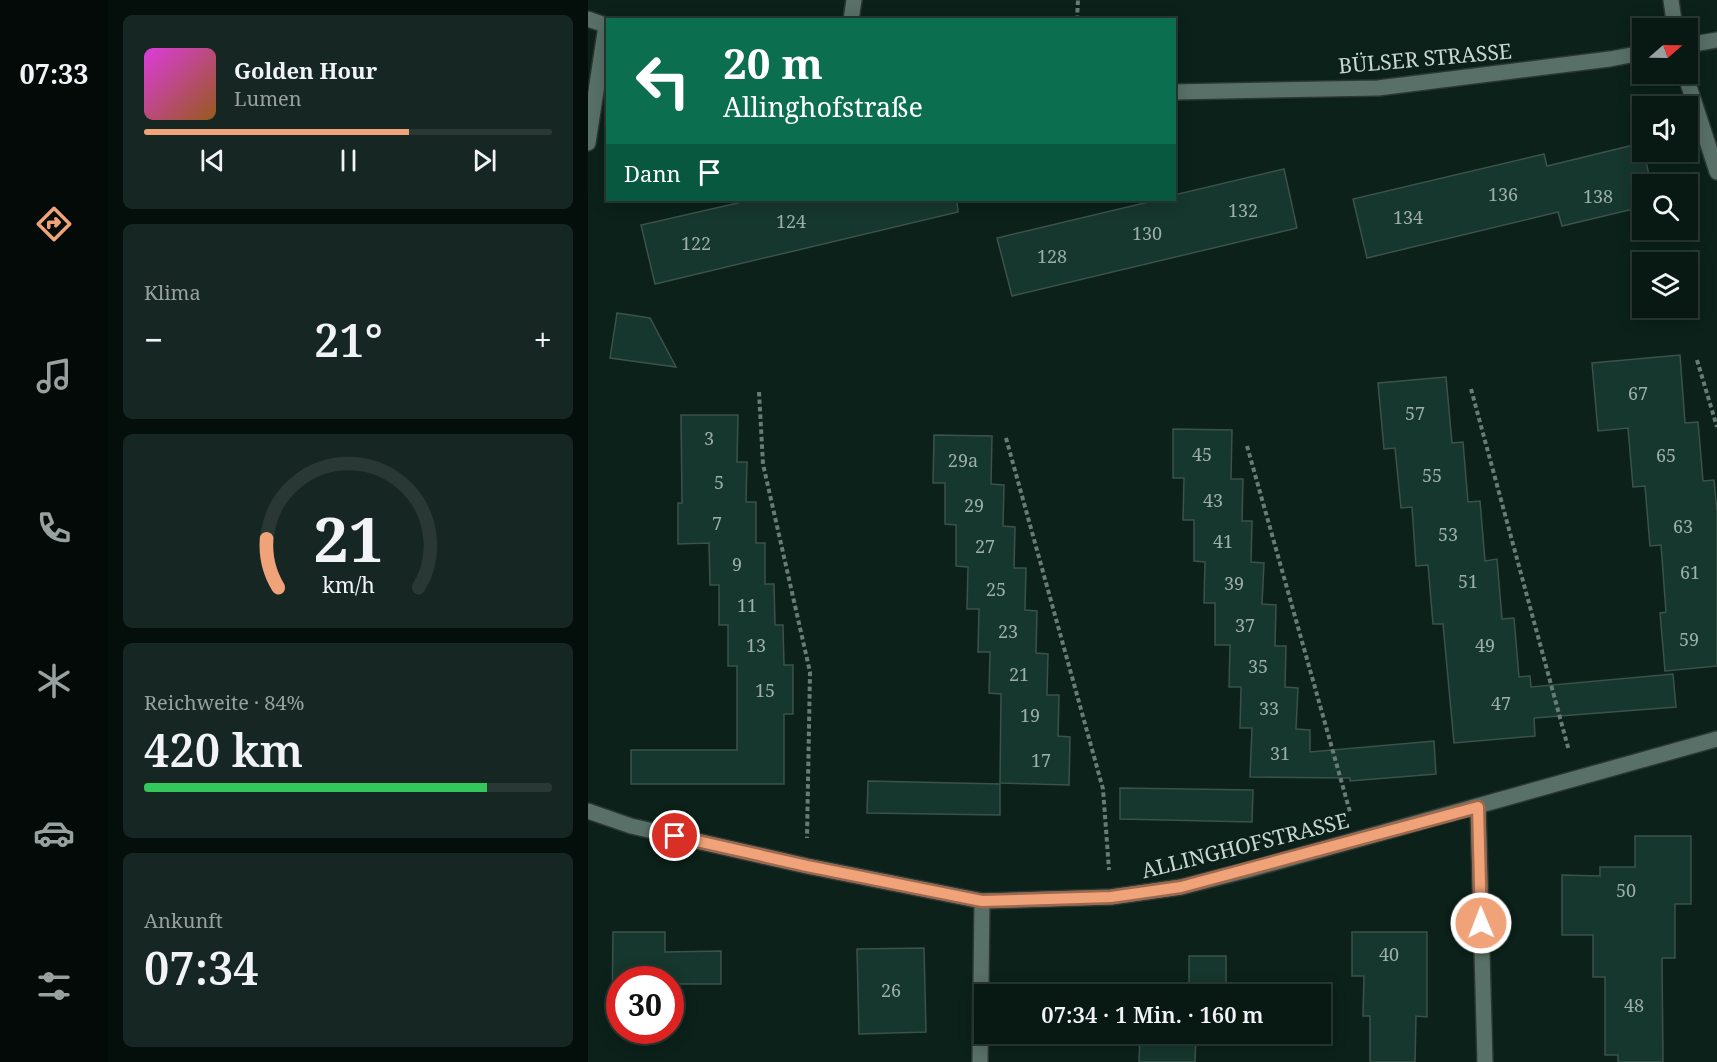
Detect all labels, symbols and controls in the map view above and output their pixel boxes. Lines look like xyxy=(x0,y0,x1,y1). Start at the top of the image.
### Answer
north arrow xyxy=(1632,18,1698,84)
map controls xyxy=(1632,18,1698,318)
text: 20 m xyxy=(723,34,823,91)
street label: BÜLSER STRASSE xyxy=(1337,36,1513,80)
icon: left xyxy=(624,42,702,120)
text: 07:33 xyxy=(19,55,89,92)
text: Golden Hour xyxy=(234,55,377,85)
text: Lumen xyxy=(234,85,302,112)
text: Allinghofstraße xyxy=(723,88,923,125)
button: sound xyxy=(1632,96,1698,162)
icon: previous xyxy=(196,144,229,177)
icon: pause xyxy=(332,144,365,177)
icon: next xyxy=(468,144,501,177)
icon: arrive xyxy=(693,156,726,189)
text: Dann xyxy=(624,158,681,188)
button: search xyxy=(1632,174,1698,240)
house number: 136 xyxy=(1488,182,1518,206)
house number: 138 xyxy=(1583,184,1613,208)
house number: 132 xyxy=(1228,198,1258,222)
icon: directions xyxy=(33,203,75,245)
house number: 134 xyxy=(1393,205,1423,229)
house number: 124 xyxy=(776,209,806,233)
house number: 130 xyxy=(1132,221,1162,245)
house number: 122 xyxy=(681,231,711,255)
house number: 128 xyxy=(1037,244,1067,268)
button: layers xyxy=(1632,252,1698,318)
text: Klima xyxy=(144,279,201,306)
text: 21° xyxy=(314,309,383,370)
text: − xyxy=(144,317,163,362)
text: + xyxy=(534,317,552,362)
icon: music xyxy=(33,355,75,397)
house number: 67 xyxy=(1628,381,1648,405)
house number: 57 xyxy=(1405,401,1425,425)
house number: 3 xyxy=(704,426,714,450)
house number: 45 xyxy=(1192,442,1212,466)
house number: 65 xyxy=(1656,443,1676,467)
house number: 29a xyxy=(948,448,978,472)
house number: 55 xyxy=(1422,463,1442,487)
house number: 5 xyxy=(714,470,724,494)
house number: 43 xyxy=(1203,488,1223,512)
house number: 29 xyxy=(964,493,984,517)
text: 21 xyxy=(313,495,383,580)
icon: phone xyxy=(33,507,75,549)
house number: 7 xyxy=(712,511,722,535)
house number: 63 xyxy=(1673,514,1693,538)
house number: 53 xyxy=(1438,522,1458,546)
house number: 41 xyxy=(1213,529,1233,553)
house number: 27 xyxy=(975,534,995,558)
house number: 9 xyxy=(732,552,742,576)
house number: 61 xyxy=(1680,560,1700,584)
house number: 51 xyxy=(1458,569,1478,593)
text: km/h xyxy=(322,570,375,599)
house number: 39 xyxy=(1224,571,1244,595)
house number: 25 xyxy=(986,577,1006,601)
house number: 11 xyxy=(737,593,757,617)
house number: 37 xyxy=(1235,613,1255,637)
house number: 23 xyxy=(998,619,1018,643)
house number: 59 xyxy=(1679,627,1699,651)
house number: 13 xyxy=(746,633,766,657)
house number: 49 xyxy=(1475,633,1495,657)
house number: 35 xyxy=(1248,654,1268,678)
icon: climate xyxy=(33,660,75,702)
house number: 21 xyxy=(1009,662,1029,686)
house number: 15 xyxy=(755,678,775,702)
text: Reichweite · 84% xyxy=(144,689,305,716)
house number: 47 xyxy=(1491,691,1511,715)
house number: 33 xyxy=(1259,696,1279,720)
house number: 19 xyxy=(1020,703,1040,727)
text: 420 km xyxy=(144,719,303,780)
house number: 31 xyxy=(1270,741,1290,765)
house number: 17 xyxy=(1031,748,1051,772)
street label: ALLINGHOFSTRASSE xyxy=(1138,806,1352,884)
pin xyxy=(649,810,700,861)
icon: car xyxy=(33,812,75,854)
icon: arrive xyxy=(658,819,691,852)
house number: 50 xyxy=(1616,878,1636,902)
position arrow xyxy=(1449,891,1513,955)
text: Ankunft xyxy=(144,907,223,934)
text: 07:34 xyxy=(144,937,259,998)
house number: 40 xyxy=(1379,942,1399,966)
icon: filters xyxy=(33,965,75,1007)
speed limit sign: 30 xyxy=(606,966,684,1044)
house number: 26 xyxy=(881,978,901,1002)
house number: 48 xyxy=(1624,993,1644,1017)
text: 07:34 · 1 Min. · 160 m xyxy=(1041,999,1264,1029)

